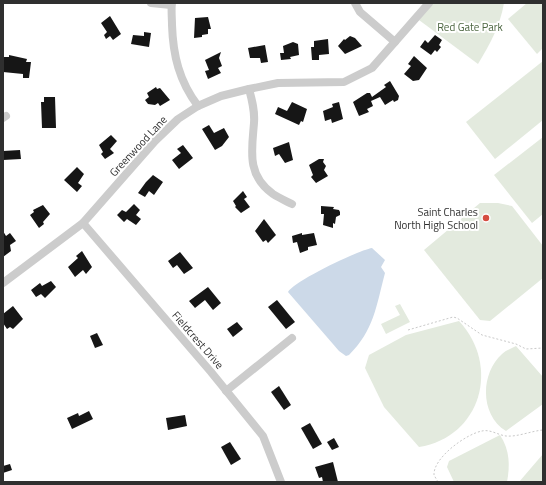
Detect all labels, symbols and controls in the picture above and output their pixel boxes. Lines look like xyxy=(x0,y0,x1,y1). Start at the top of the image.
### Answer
park label: Red Gate Park xyxy=(437,19,504,35)
street label: Greenwood Lane xyxy=(106,112,171,180)
place label: Saint Charles North High School xyxy=(394,204,478,233)
marker: Saint Charles North High School xyxy=(481,213,491,223)
street label: Fieldcrest Drive xyxy=(168,308,228,373)

